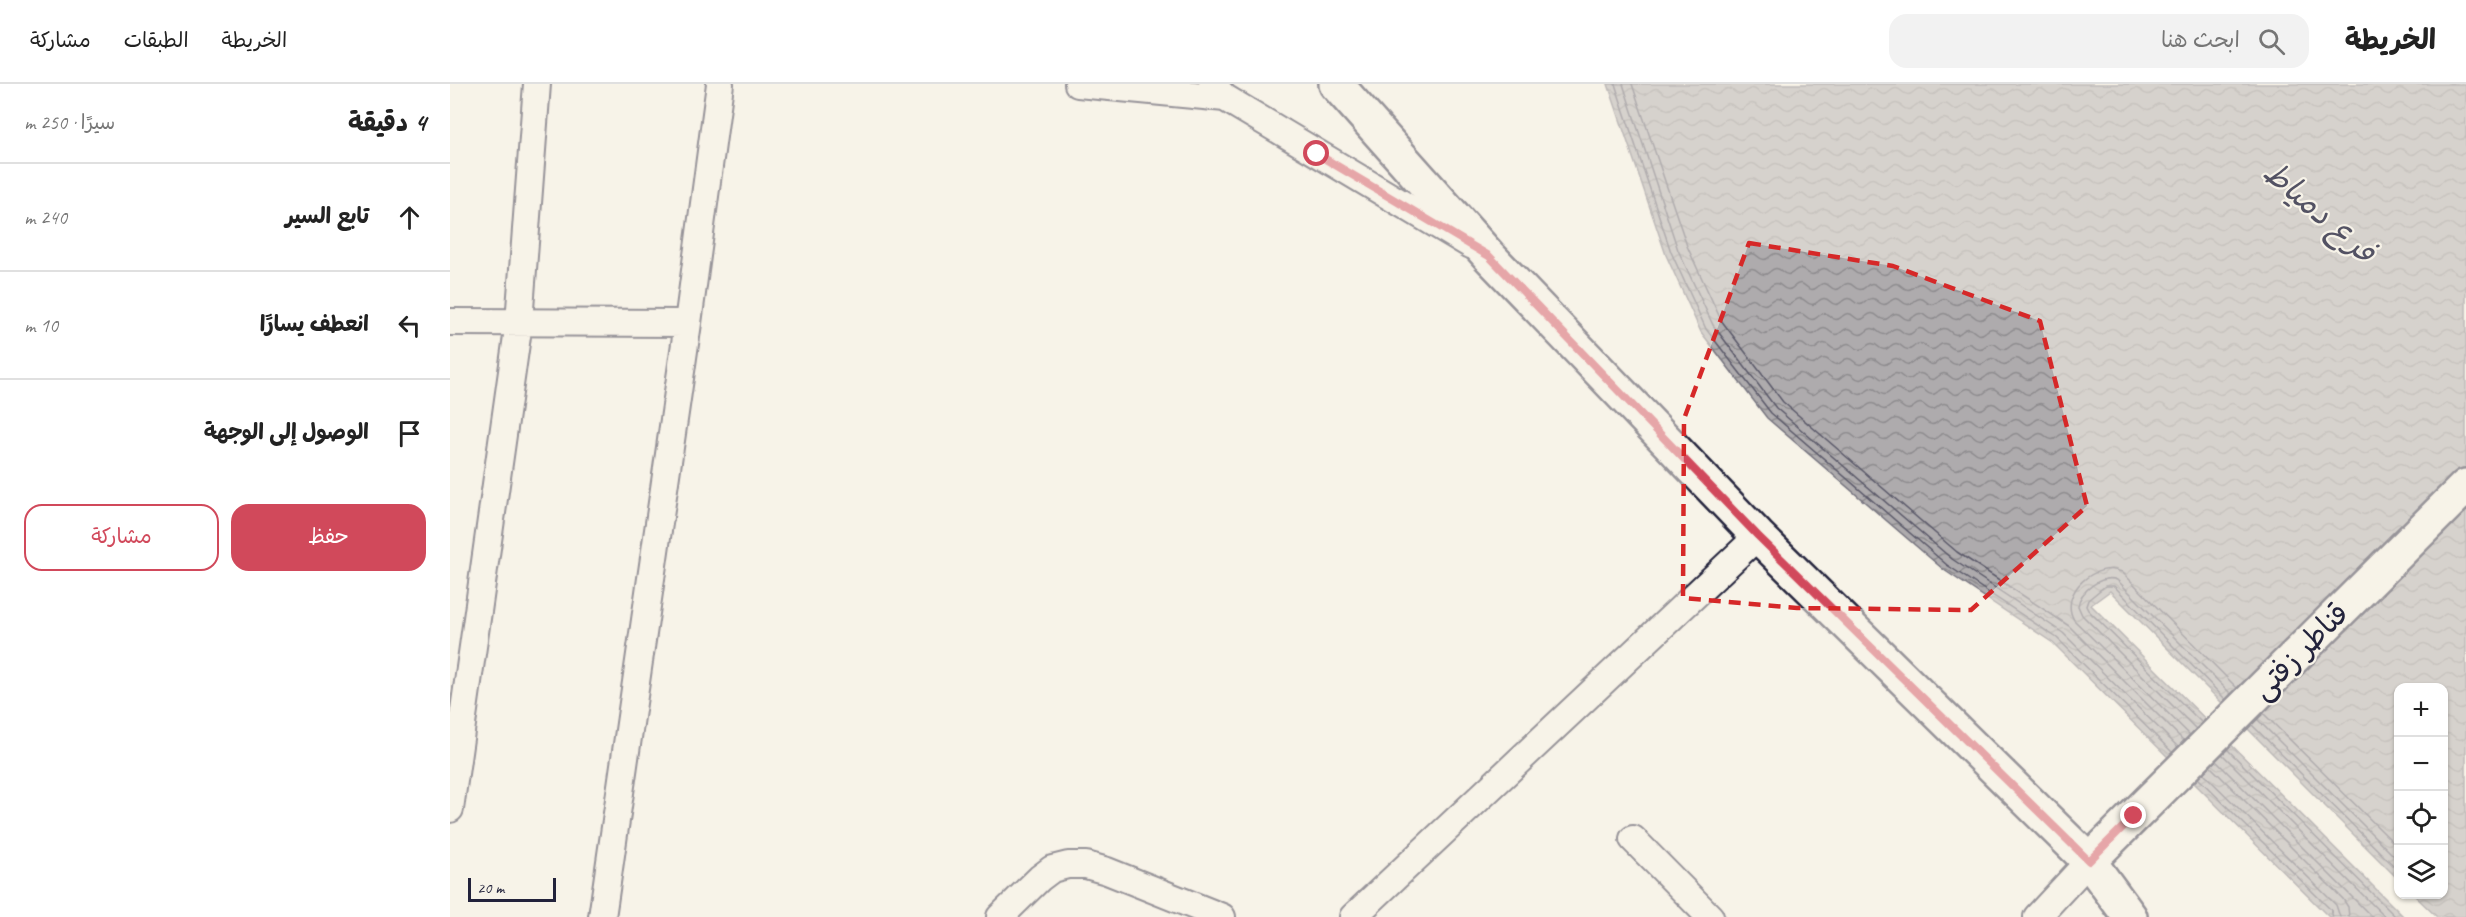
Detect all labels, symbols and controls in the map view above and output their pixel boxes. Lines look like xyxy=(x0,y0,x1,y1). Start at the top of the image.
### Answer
search box xyxy=(1889,14,2309,68)
text: الخريطة xyxy=(2345,22,2436,57)
icon: search xyxy=(2255,25,2288,58)
text: ابحث هنا xyxy=(2161,26,2240,54)
text: مشاركة xyxy=(30,27,91,53)
text: الطبقات xyxy=(124,27,189,53)
text: الخريطة xyxy=(222,27,287,53)
text: 4 دقيقة xyxy=(348,106,426,139)
text: سيرًا · 250 m xyxy=(24,110,115,135)
route start xyxy=(1303,140,1329,166)
water label: فرع دمياط xyxy=(2254,152,2386,275)
icon: ahead xyxy=(393,201,426,234)
text: تابع السير xyxy=(285,202,369,230)
text: 240 m xyxy=(24,205,67,230)
icon: left xyxy=(393,309,426,342)
text: انعطف يسارًا xyxy=(260,310,369,338)
text: 10 m xyxy=(24,313,58,338)
icon: arrive xyxy=(393,417,426,450)
text: الوصول إلى الوجهة xyxy=(204,418,369,446)
button: مشاركة xyxy=(24,504,219,571)
button: حفظ xyxy=(231,504,426,571)
street label: قناطر زفتى xyxy=(2243,594,2357,708)
map controls xyxy=(2394,683,2448,899)
button: + xyxy=(2394,683,2448,737)
button: − xyxy=(2394,737,2448,791)
button: locate xyxy=(2394,791,2448,845)
route end xyxy=(2120,802,2146,828)
button: layers xyxy=(2394,845,2448,899)
scale bar xyxy=(468,875,556,902)
text: 20 m xyxy=(477,878,504,898)

